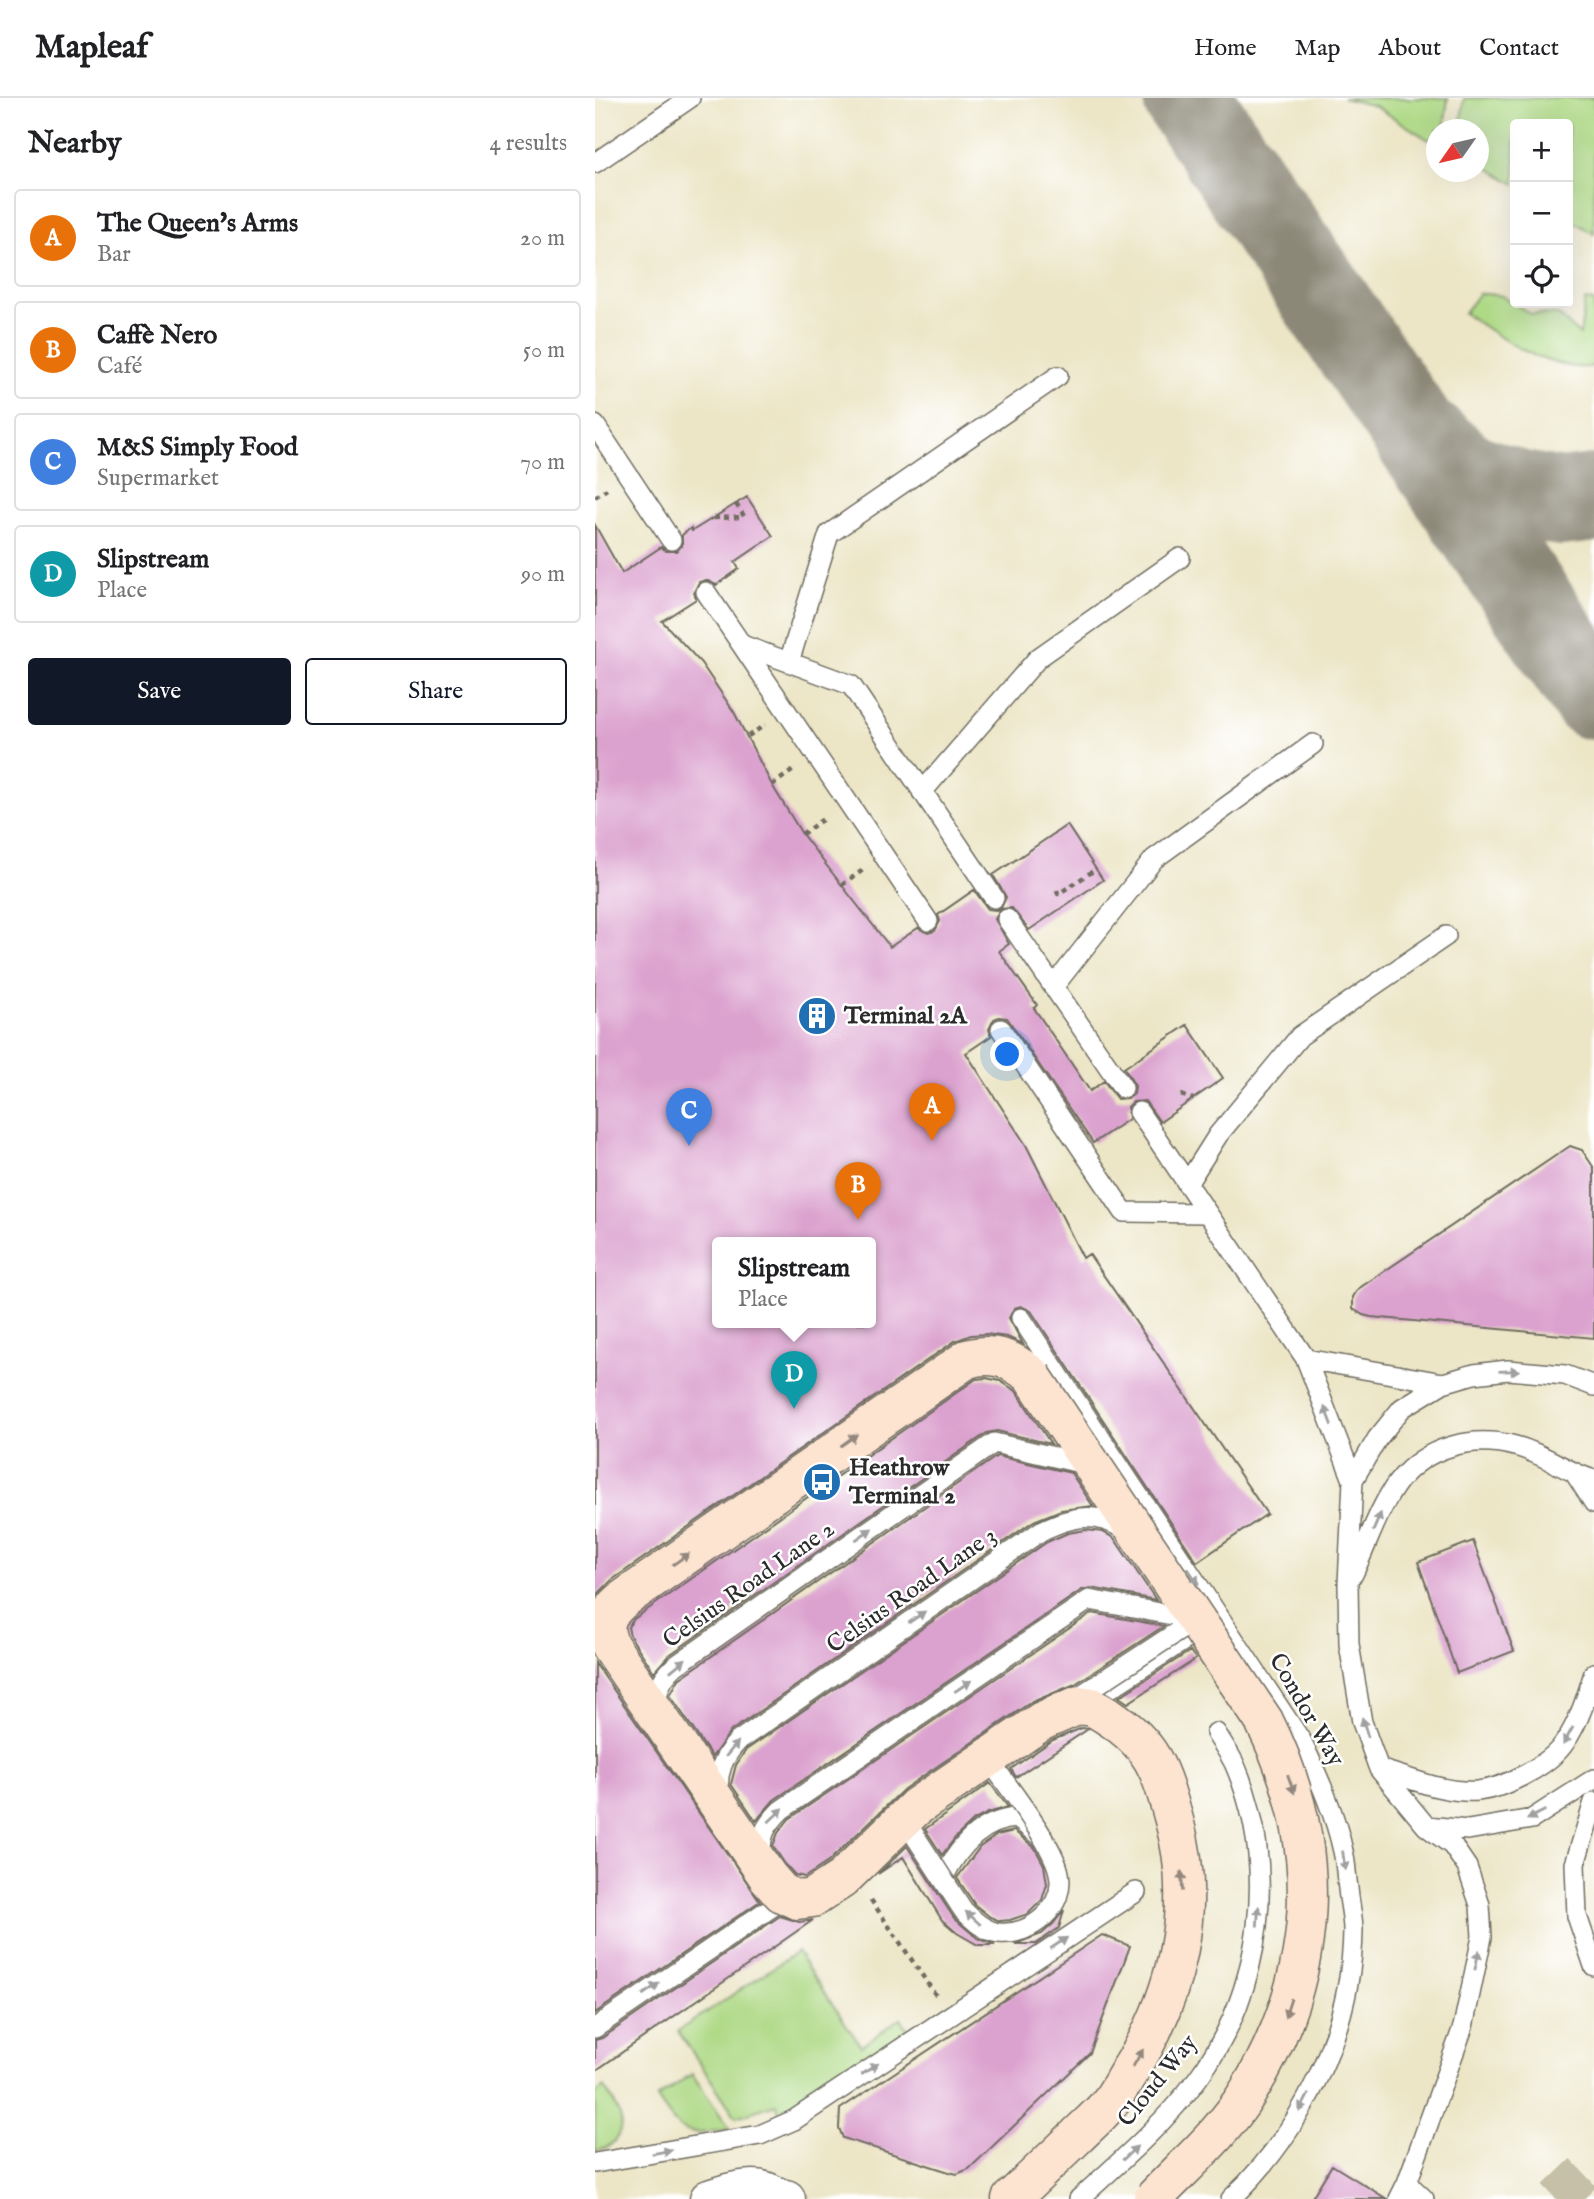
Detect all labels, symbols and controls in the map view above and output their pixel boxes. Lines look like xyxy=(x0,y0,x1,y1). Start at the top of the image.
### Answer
text: Mapleaf xyxy=(35,27,148,69)
text: Home xyxy=(1194,33,1257,64)
text: Map xyxy=(1295,33,1341,64)
text: About xyxy=(1379,33,1441,64)
text: Contact xyxy=(1479,33,1559,64)
north arrow xyxy=(1426,119,1489,182)
map controls xyxy=(1510,119,1573,308)
button: + xyxy=(1510,119,1573,182)
text: Nearby xyxy=(28,125,121,163)
text: 4 results xyxy=(489,129,567,158)
button: − xyxy=(1510,182,1573,245)
text: The Queen's Arms xyxy=(97,207,298,240)
text: A xyxy=(45,224,61,253)
text: 20 m xyxy=(520,224,565,253)
text: Bar xyxy=(97,240,131,269)
button: locate xyxy=(1510,245,1573,308)
text: Caffè Nero xyxy=(97,319,217,352)
text: B xyxy=(45,336,61,365)
text: 50 m xyxy=(523,336,565,365)
text: Café xyxy=(97,352,142,381)
text: M&S Simply Food xyxy=(97,431,298,464)
text: C xyxy=(45,448,61,477)
text: 70 m xyxy=(520,448,565,477)
text: Supermarket xyxy=(97,464,219,493)
text: Slipstream xyxy=(97,543,209,576)
text: D xyxy=(44,560,62,589)
text: 90 m xyxy=(521,560,565,589)
text: Place xyxy=(97,576,147,605)
button: Save xyxy=(28,658,291,725)
button: Share xyxy=(305,658,567,725)
building icon: Terminal 2A xyxy=(796,995,838,1037)
place label: Terminal 2A xyxy=(843,1001,968,1032)
your location xyxy=(990,1037,1024,1071)
pin: A xyxy=(909,1083,955,1141)
pin: C xyxy=(666,1088,712,1146)
pin: B xyxy=(835,1162,881,1220)
popup xyxy=(712,1237,876,1328)
text: Slipstream xyxy=(738,1252,850,1285)
text: Place xyxy=(738,1285,788,1314)
pin: D xyxy=(771,1351,817,1409)
one-way arrow xyxy=(1498,1365,1520,1376)
one-way arrow xyxy=(1323,1405,1334,1426)
one-way arrow xyxy=(840,1434,858,1448)
place label: Heathrow Terminal 2 xyxy=(848,1453,955,1512)
bus stop icon: Heathrow Terminal 2 xyxy=(801,1461,843,1503)
one-way arrow xyxy=(1372,1512,1383,1533)
street label: Celsius Road Lane 2 xyxy=(657,1514,841,1656)
street label: Celsius Road Lane 3 xyxy=(821,1521,1003,1661)
one-way arrow xyxy=(855,1527,873,1541)
one-way arrow xyxy=(672,1552,690,1566)
one-way arrow xyxy=(1186,1566,1199,1586)
one-way arrow xyxy=(908,1610,926,1624)
street label: Condor Way xyxy=(1261,1648,1351,1772)
one-way arrow xyxy=(668,1657,686,1672)
one-way arrow xyxy=(954,1679,972,1693)
one-way arrow xyxy=(1359,1717,1369,1738)
one-way arrow xyxy=(1562,1726,1574,1746)
one-way arrow xyxy=(724,1740,740,1758)
one-way arrow xyxy=(1286,1774,1297,1795)
one-way arrow xyxy=(767,1808,784,1824)
one-way arrow xyxy=(1526,1808,1546,1820)
one-way arrow xyxy=(1339,1850,1350,1872)
one-way arrow xyxy=(1177,1870,1188,1892)
one-way arrow xyxy=(1253,1905,1264,1927)
one-way arrow xyxy=(964,1911,981,1926)
one-way arrow xyxy=(1050,1936,1068,1950)
one-way arrow xyxy=(1471,1949,1482,1971)
one-way arrow xyxy=(642,1982,660,1996)
one-way arrow xyxy=(1282,1997,1293,2018)
street label: Cloud Way xyxy=(1111,2028,1205,2134)
one-way arrow xyxy=(1132,2048,1144,2067)
one-way arrow xyxy=(860,2063,880,2076)
one-way arrow xyxy=(1298,2094,1310,2113)
one-way arrow xyxy=(1121,2146,1138,2162)
one-way arrow xyxy=(651,2147,673,2158)

